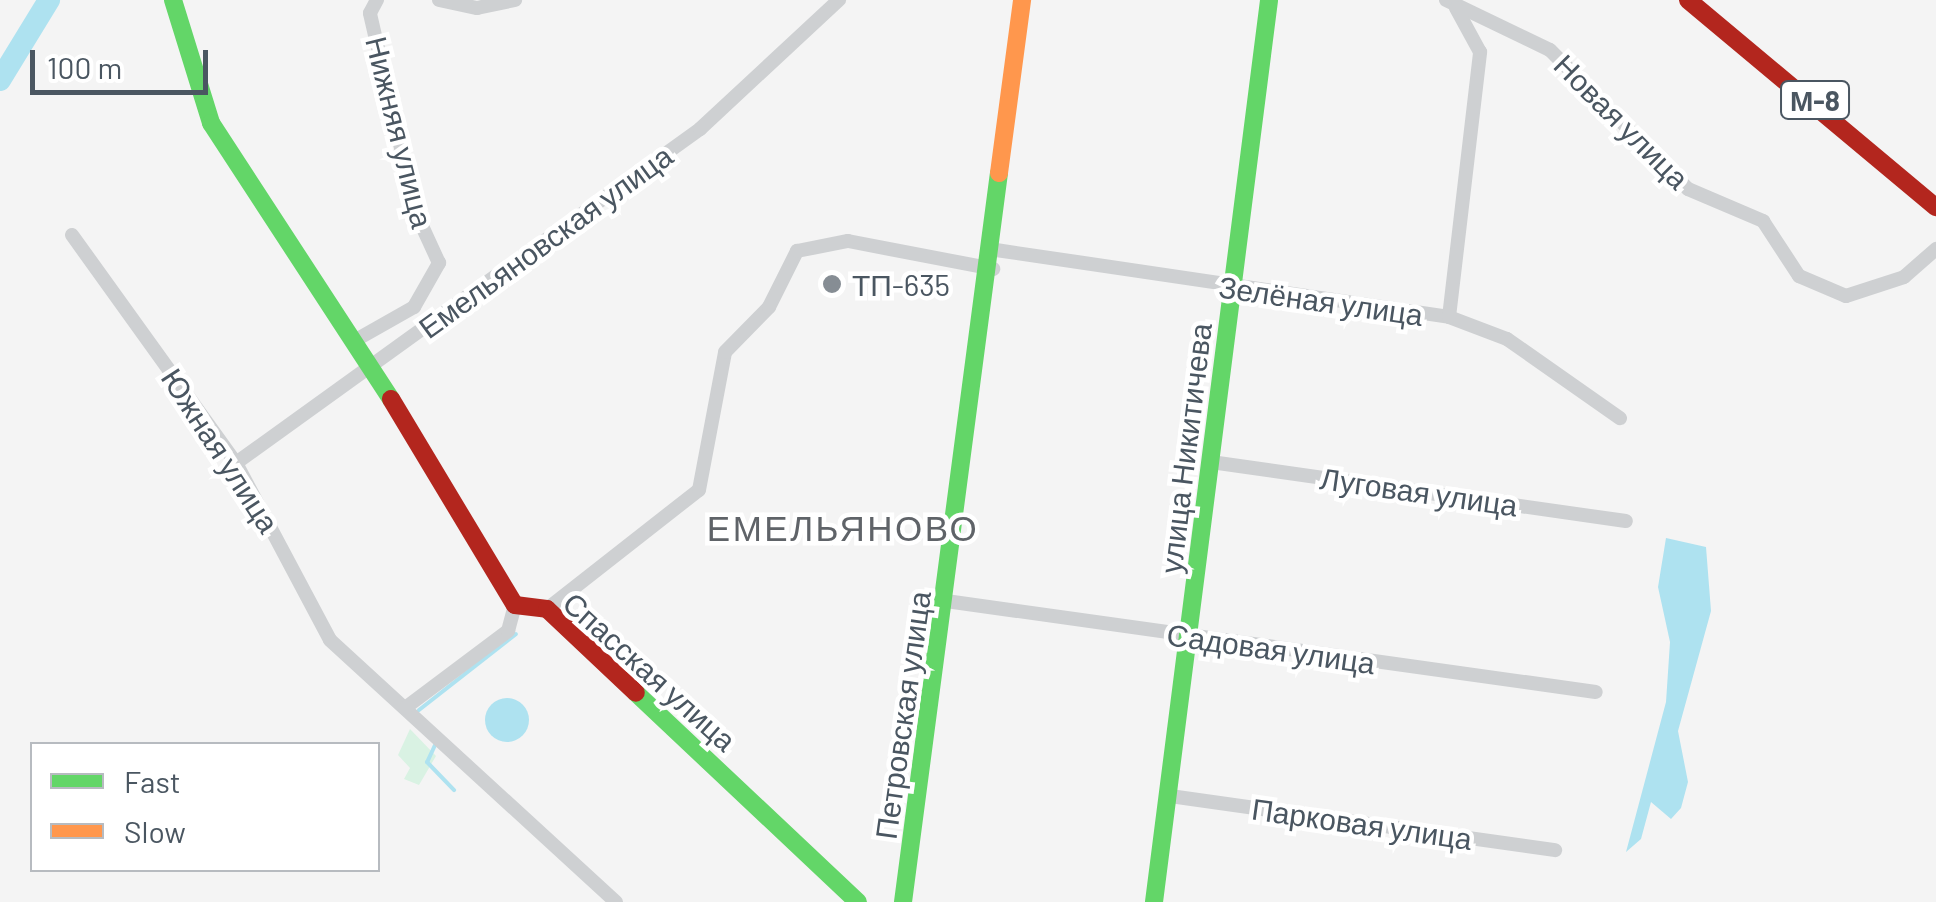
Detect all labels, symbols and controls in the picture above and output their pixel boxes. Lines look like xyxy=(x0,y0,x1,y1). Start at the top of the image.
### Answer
scale bar xyxy=(35,30,212,92)
street label: Нижняя улица xyxy=(359,33,441,231)
street label: Новая улица xyxy=(1547,46,1697,196)
text: 100 m xyxy=(47,49,122,85)
road number: М-8 xyxy=(1780,77,1850,123)
street label: Емельяновская улица xyxy=(411,137,679,345)
place label: ТП-635 xyxy=(852,266,950,302)
street label: Зелёная улица xyxy=(1217,268,1425,332)
marker: ТП-635 xyxy=(821,273,843,295)
street label: улица Никитичева xyxy=(1152,321,1218,575)
street label: Южная улица xyxy=(155,361,287,539)
street label: Луговая улица xyxy=(1318,459,1520,523)
district label: ЕМЕЛЬЯНОВО xyxy=(707,506,979,548)
street label: Спасская улица xyxy=(556,584,744,758)
street label: Петровская улица xyxy=(867,589,937,841)
street label: Садовая улица xyxy=(1165,616,1377,680)
legend xyxy=(30,742,380,872)
text: Fast xyxy=(124,763,181,799)
street label: Парковая улица xyxy=(1250,790,1474,856)
text: Slow xyxy=(124,813,186,849)

